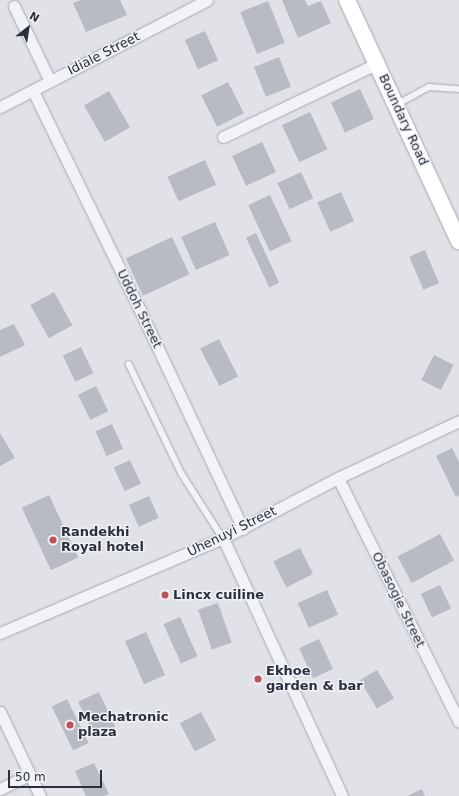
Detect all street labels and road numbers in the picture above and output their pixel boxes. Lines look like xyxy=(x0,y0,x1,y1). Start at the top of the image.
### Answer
street label: Idiale Street xyxy=(65,29,143,79)
street label: Boundary Road xyxy=(375,72,431,168)
street label: Uddoh Street xyxy=(113,267,165,351)
street label: Uhenuyi Street xyxy=(185,504,279,560)
street label: Obasogie Street xyxy=(368,550,428,650)

